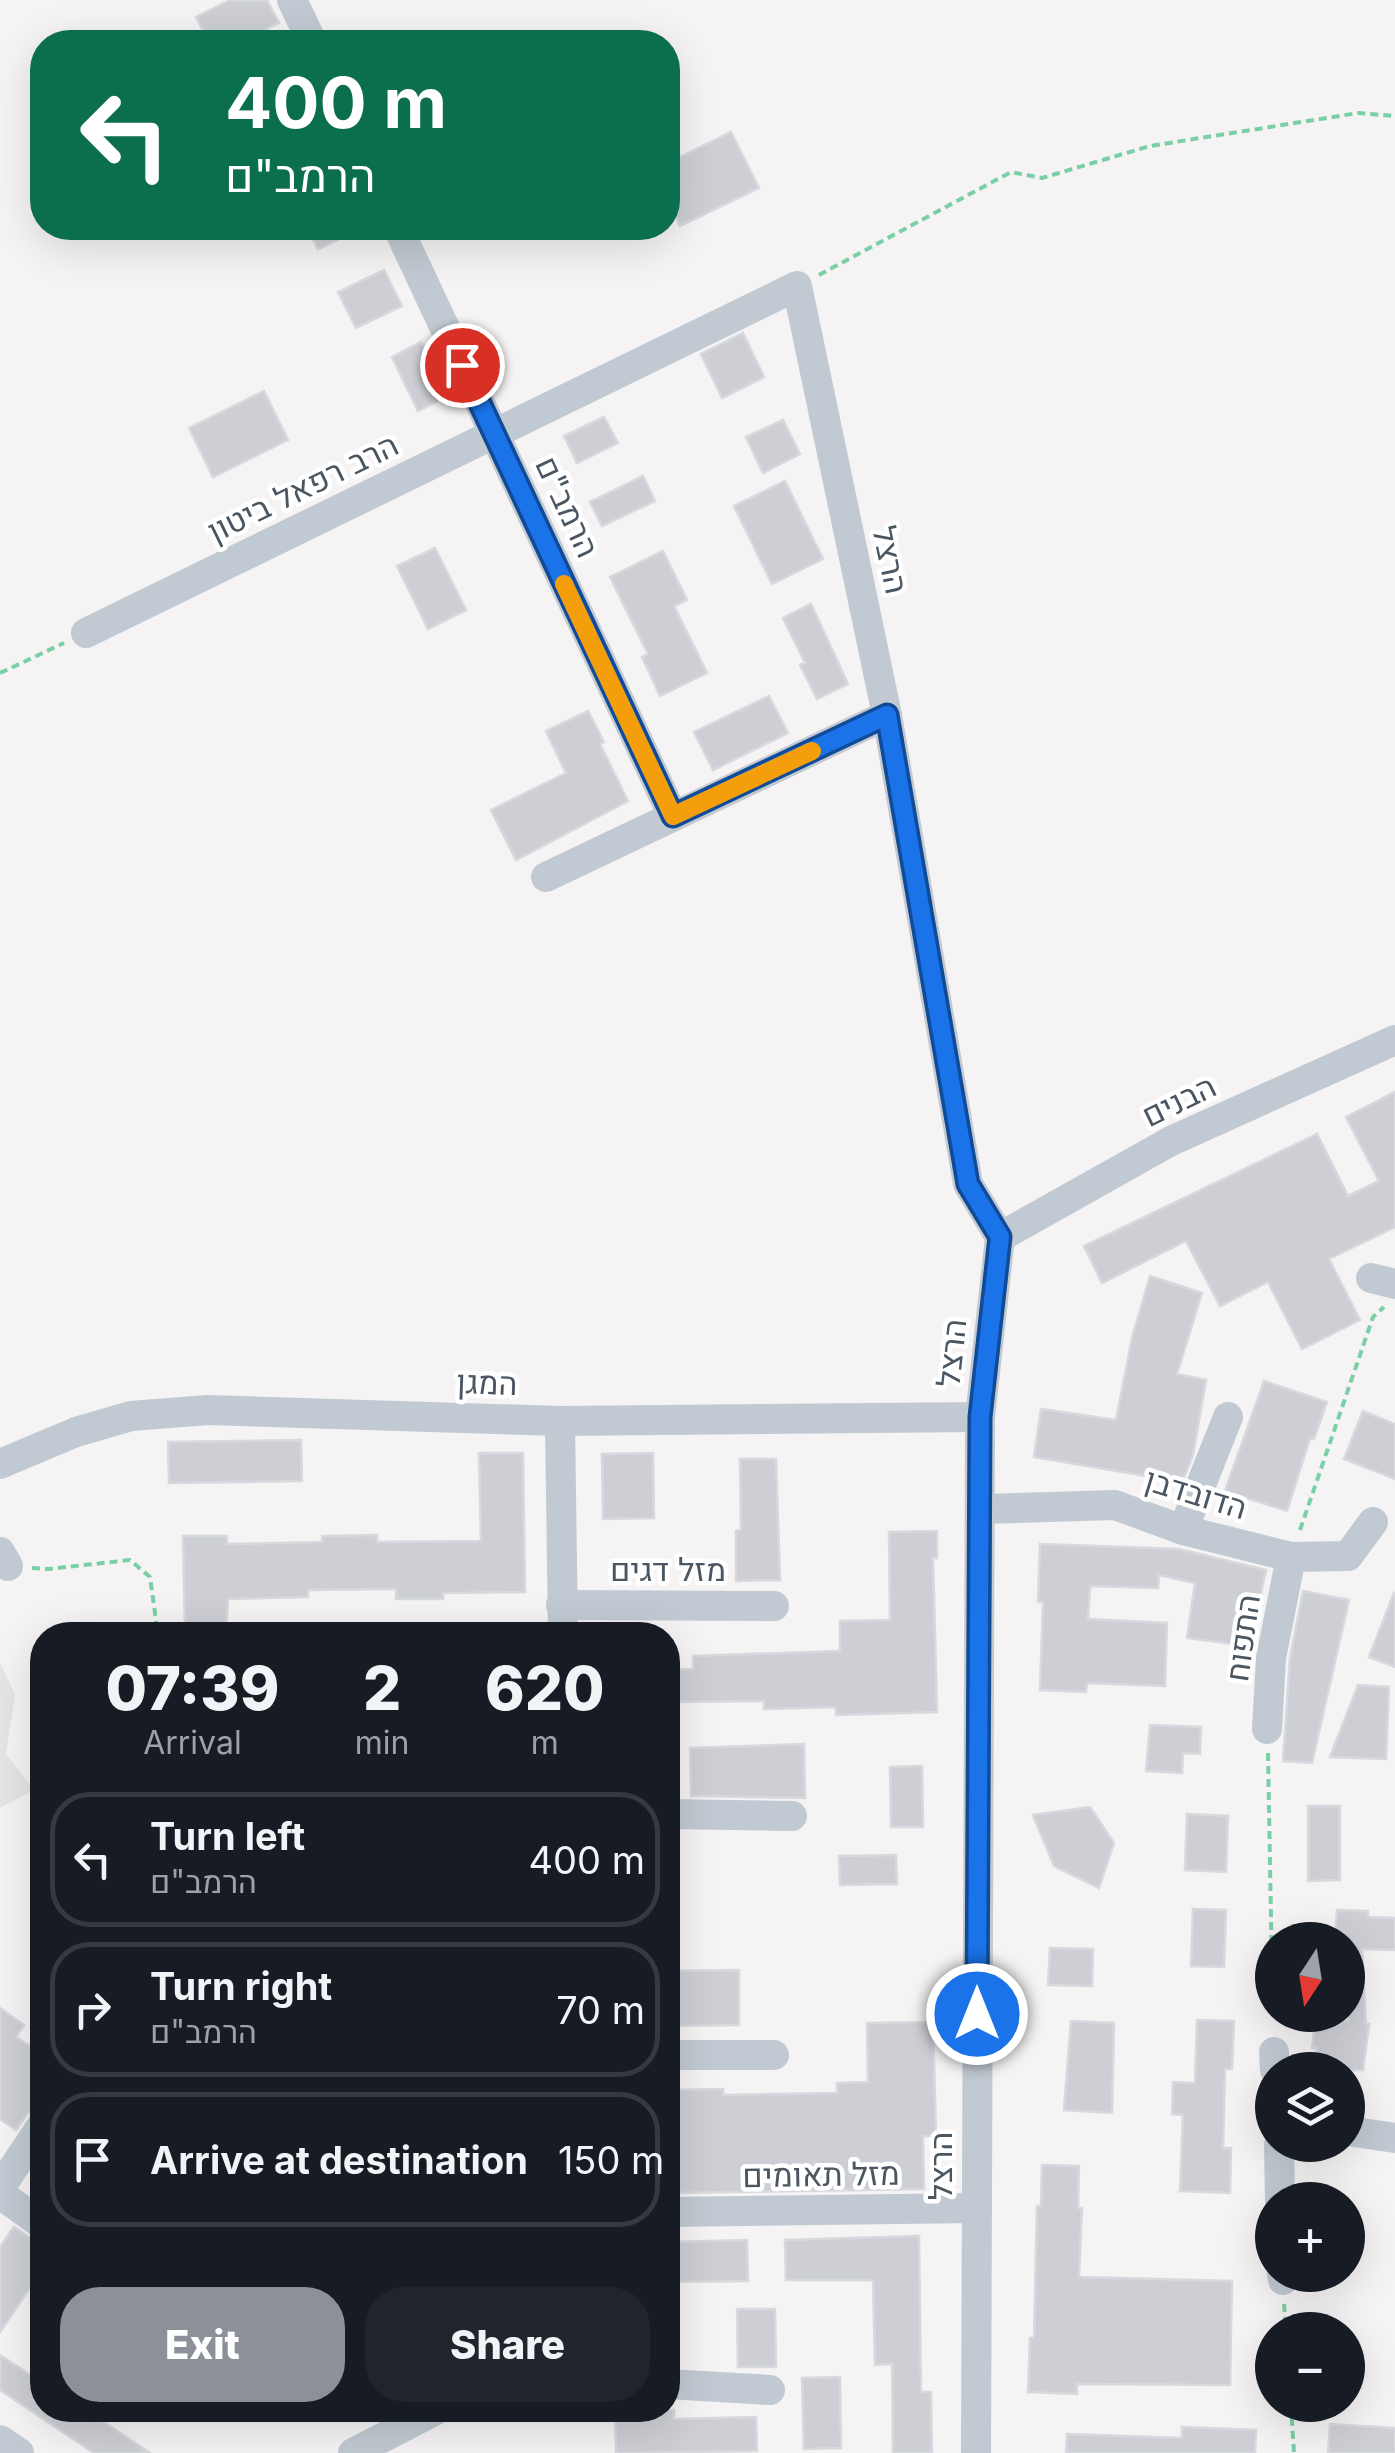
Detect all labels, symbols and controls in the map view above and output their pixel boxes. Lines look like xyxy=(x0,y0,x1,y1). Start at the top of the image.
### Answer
text: 400 m xyxy=(225,60,447,145)
icon: left xyxy=(60,70,190,200)
text: הרמב"ם xyxy=(225,148,375,203)
pin xyxy=(420,323,505,408)
icon: arrive xyxy=(435,338,490,393)
street label: הרב רפאל ביטון xyxy=(201,425,404,550)
street label: הרמב"ם xyxy=(527,450,608,563)
street label: הרצל xyxy=(864,522,917,597)
street label: הבנים xyxy=(1136,1066,1222,1135)
street label: הרצל xyxy=(929,1317,974,1389)
street label: המגן xyxy=(456,1362,518,1403)
street label: הדובדבן xyxy=(1140,1460,1252,1527)
street label: מזל דגים xyxy=(610,1550,726,1589)
street label: התפוח xyxy=(1217,1592,1268,1684)
text: 07:39 xyxy=(105,1652,279,1724)
text: 2 xyxy=(363,1652,401,1724)
text: 620 xyxy=(485,1652,604,1724)
text: Arrival xyxy=(143,1723,242,1762)
text: min xyxy=(355,1723,410,1762)
text: m xyxy=(531,1723,559,1762)
text: Turn left xyxy=(150,1813,305,1859)
icon: left xyxy=(65,1832,120,1887)
text: 400 m xyxy=(529,1837,645,1883)
text: הרמב"ם xyxy=(150,1862,257,1901)
north arrow xyxy=(1255,1922,1365,2032)
map controls xyxy=(1255,1922,1365,2422)
position arrow xyxy=(925,1962,1029,2066)
text: Turn right xyxy=(150,1963,332,2009)
icon: right xyxy=(65,1982,120,2037)
text: 70 m xyxy=(556,1987,645,2033)
text: הרמב"ם xyxy=(150,2012,257,2051)
button: layers xyxy=(1255,2052,1365,2162)
icon: arrive xyxy=(65,2132,120,2187)
street label: הרצל xyxy=(921,2132,960,2200)
text: Arrive at destination xyxy=(150,2137,528,2183)
text: 150 m xyxy=(558,2137,664,2183)
street label: מזל תאומים xyxy=(742,2154,900,2195)
button: + xyxy=(1255,2182,1365,2292)
button: Exit xyxy=(60,2287,345,2402)
button: Share xyxy=(365,2287,650,2402)
button: − xyxy=(1255,2312,1365,2422)

